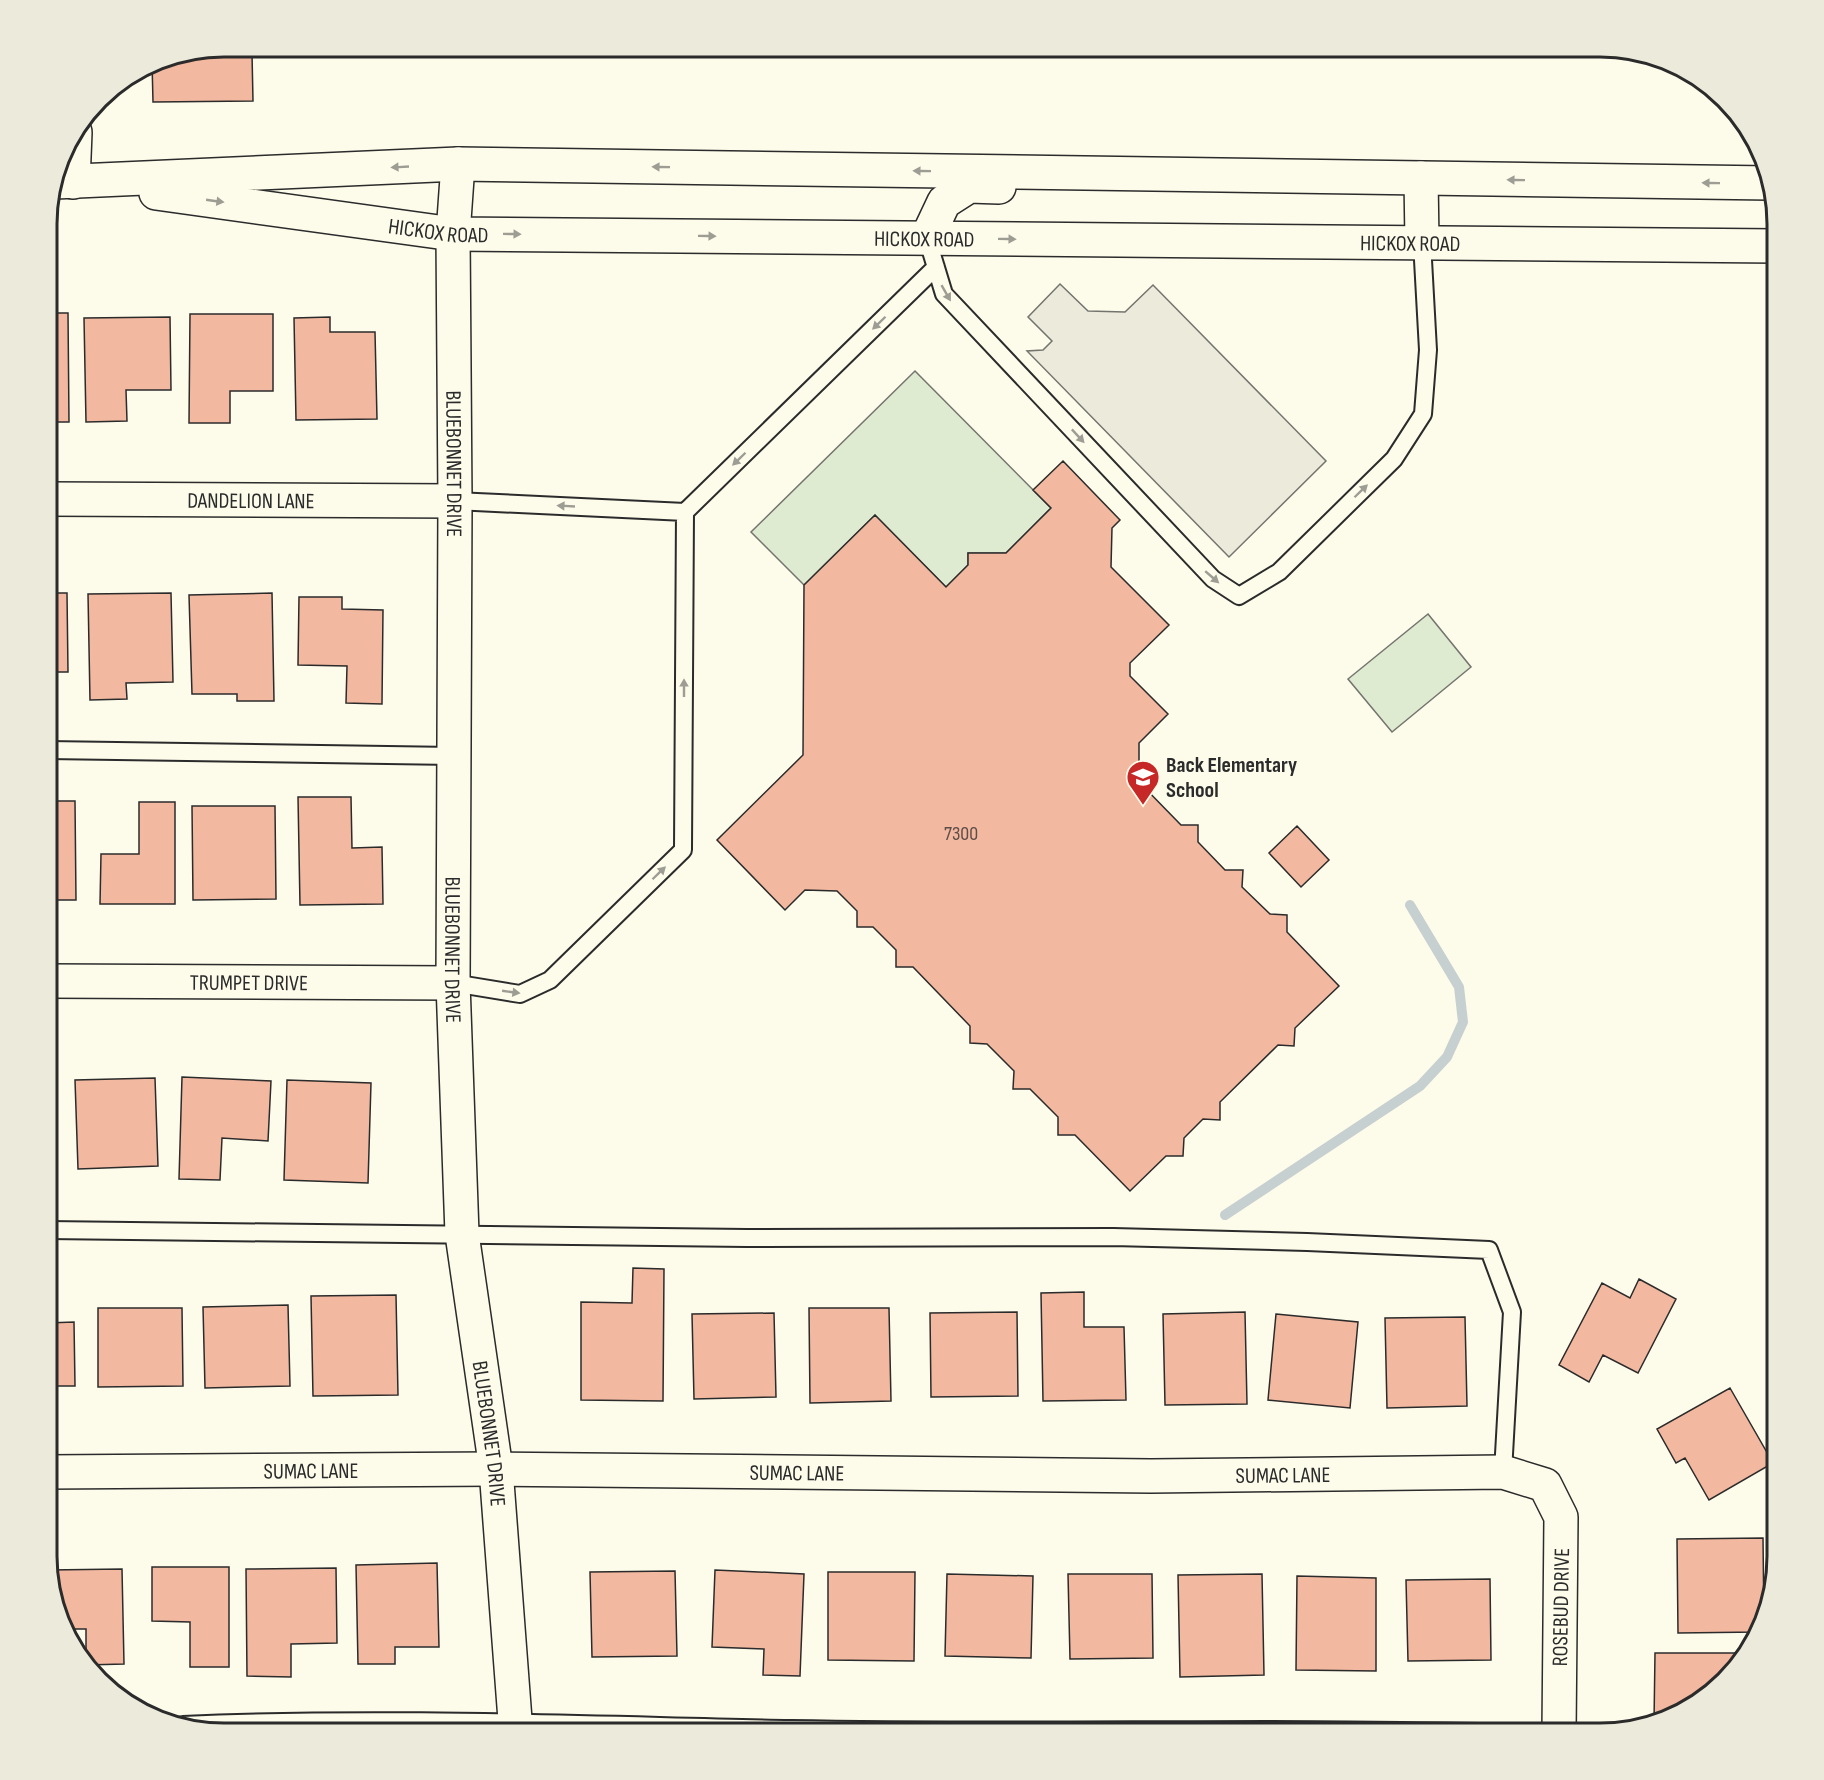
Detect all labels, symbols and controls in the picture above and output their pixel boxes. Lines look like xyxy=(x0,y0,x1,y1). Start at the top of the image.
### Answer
one-way arrow xyxy=(390,162,409,172)
one-way arrow xyxy=(651,163,670,172)
one-way arrow xyxy=(913,166,932,176)
one-way arrow xyxy=(1507,175,1526,185)
one-way arrow xyxy=(1702,178,1721,187)
one-way arrow xyxy=(205,196,224,206)
street label: HICKOX ROAD xyxy=(387,213,488,249)
street label: HICKOX ROAD xyxy=(874,226,974,254)
one-way arrow xyxy=(503,229,522,239)
street label: HICKOX ROAD xyxy=(1360,230,1460,258)
one-way arrow xyxy=(698,231,717,241)
one-way arrow xyxy=(998,234,1017,243)
one-way arrow xyxy=(941,285,951,302)
one-way arrow xyxy=(872,315,886,329)
street label: BLUEBONNET DRIVE xyxy=(439,390,467,537)
one-way arrow xyxy=(1070,429,1084,443)
one-way arrow xyxy=(732,452,747,466)
one-way arrow xyxy=(1354,484,1369,498)
street label: DANDELION LANE xyxy=(187,488,315,515)
one-way arrow xyxy=(557,502,576,511)
one-way arrow xyxy=(1204,570,1219,583)
one-way arrow xyxy=(679,679,689,698)
place label: Back Elementary School xyxy=(1166,752,1297,804)
school or university icon: Back Elementary School xyxy=(1125,759,1161,806)
house number: 7300 xyxy=(944,822,978,846)
one-way arrow xyxy=(652,866,667,880)
street label: BLUEBONNET DRIVE xyxy=(438,876,466,1024)
street label: TRUMPET DRIVE xyxy=(190,970,308,997)
one-way arrow xyxy=(502,988,521,997)
street label: BLUEBONNET DRIVE xyxy=(466,1359,511,1508)
street label: SUMAC LANE xyxy=(263,1458,359,1486)
street label: SUMAC LANE xyxy=(749,1460,845,1488)
street label: SUMAC LANE xyxy=(1235,1462,1331,1490)
street label: ROSEBUD DRIVE xyxy=(1547,1548,1576,1667)

